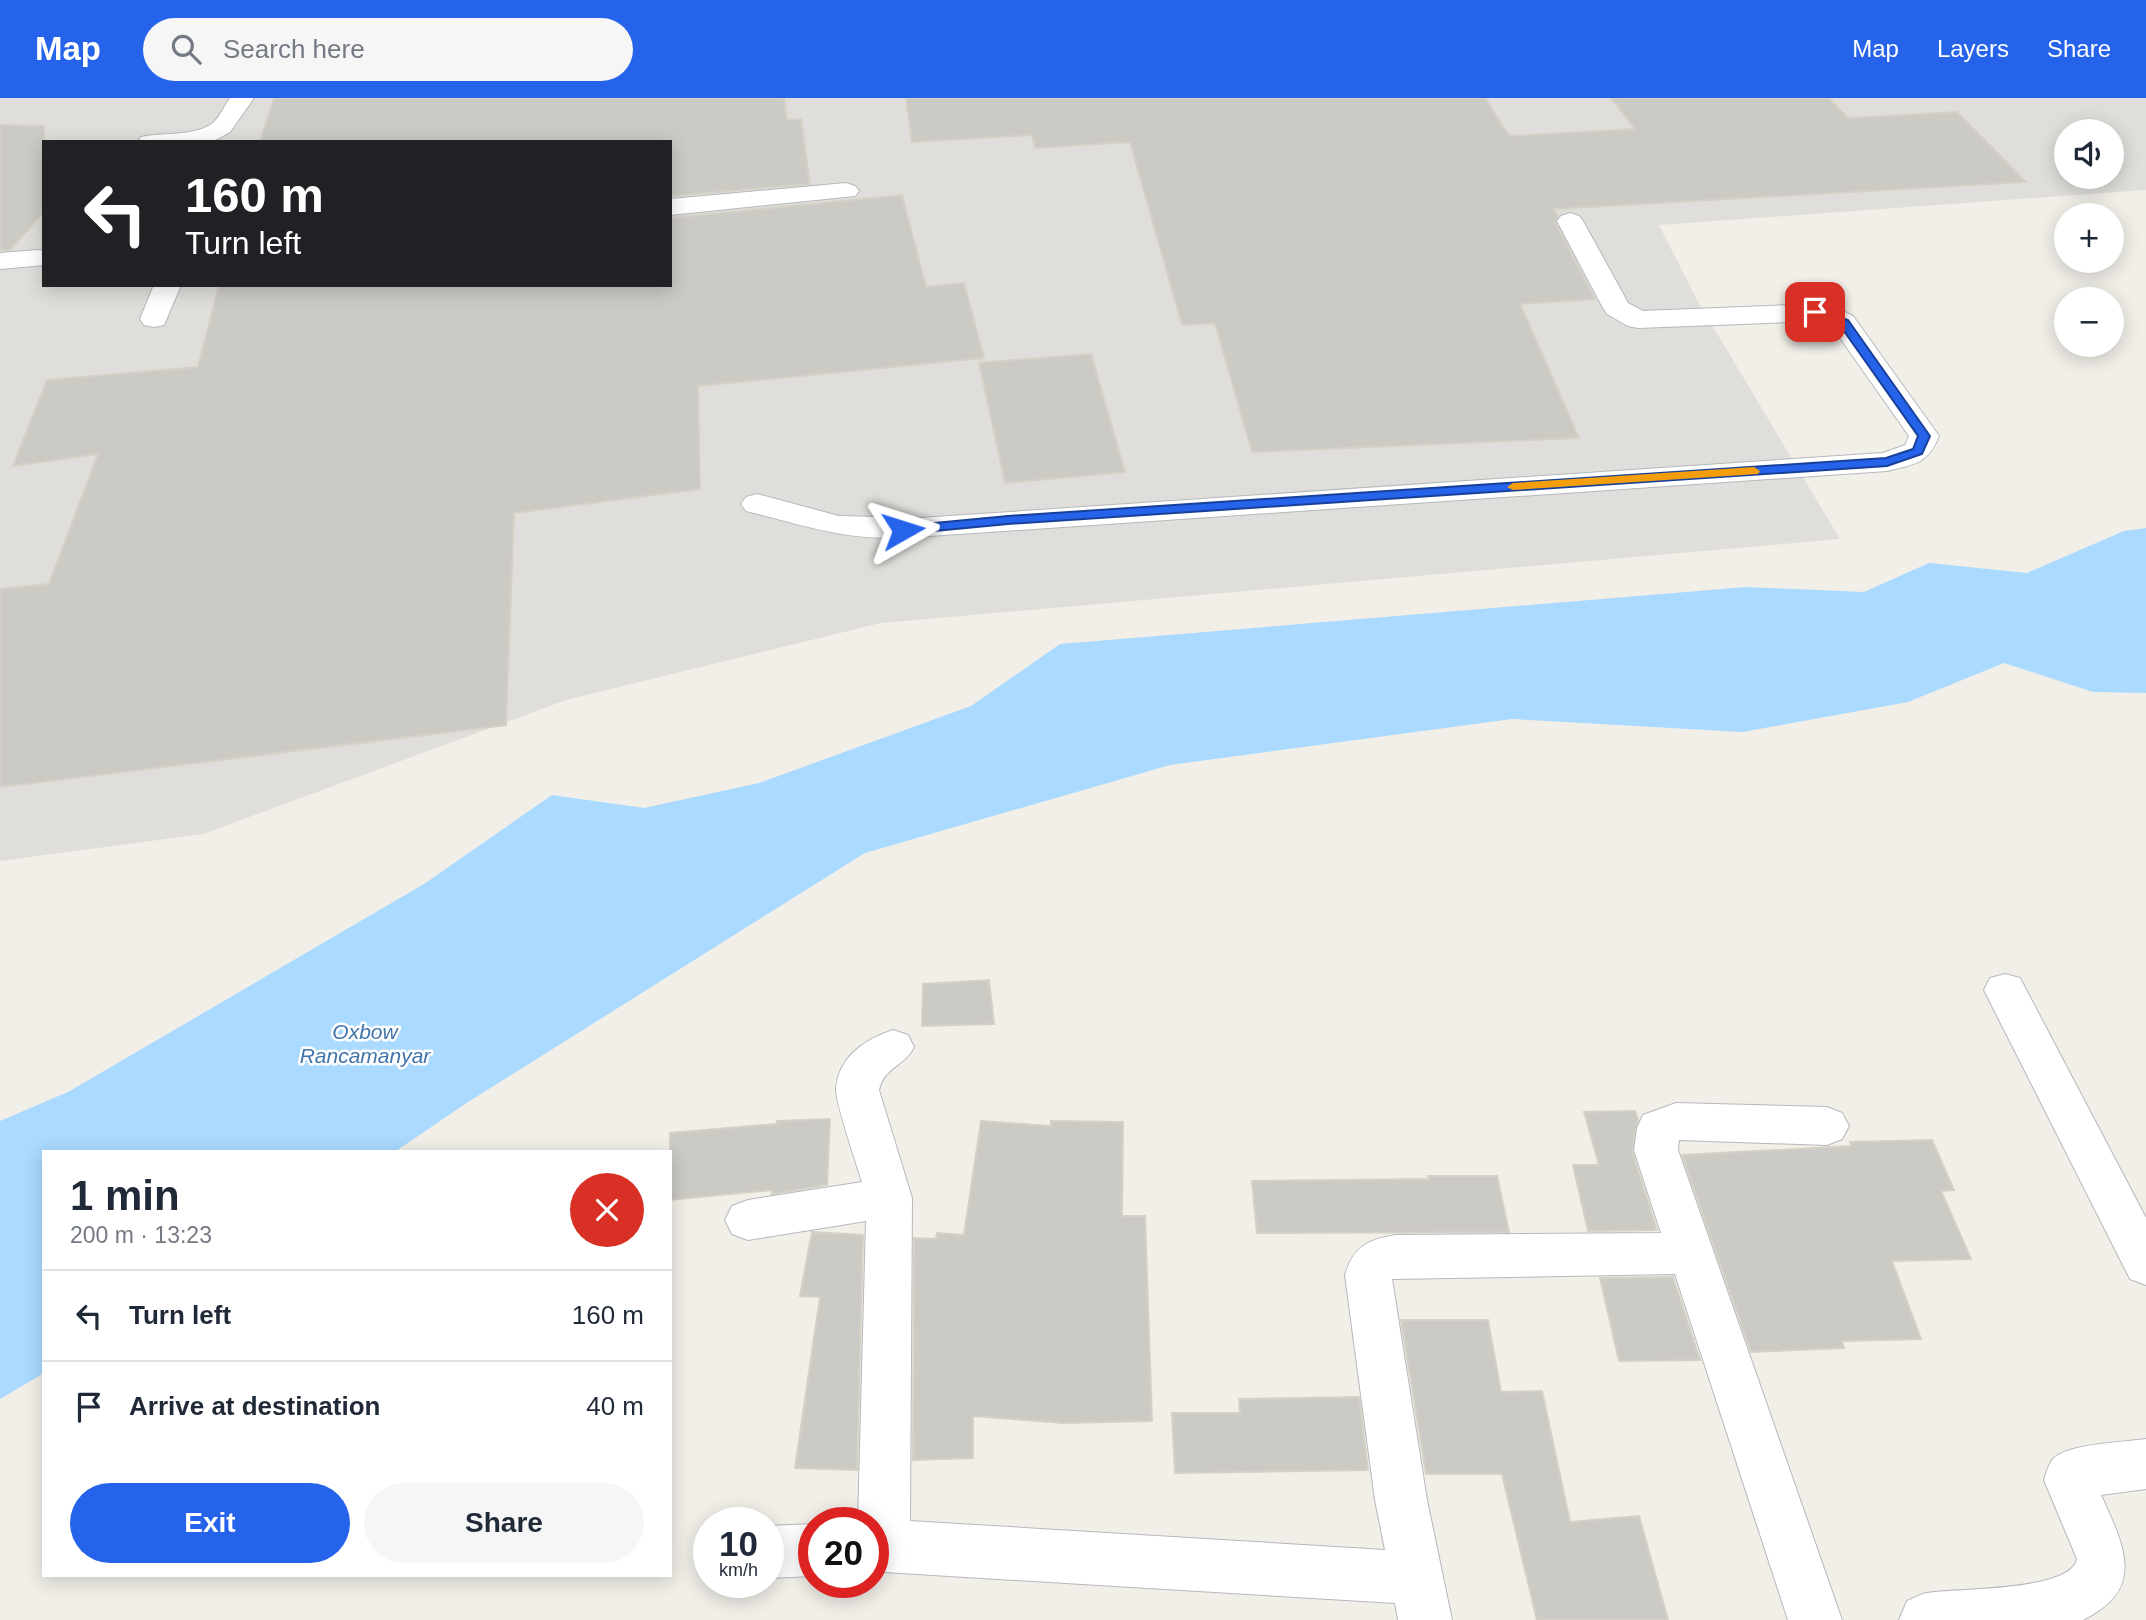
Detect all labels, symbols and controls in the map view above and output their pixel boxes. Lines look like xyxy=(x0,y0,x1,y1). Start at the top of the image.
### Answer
search box xyxy=(143,18,633,81)
text: Map xyxy=(35,30,101,67)
icon: search xyxy=(167,30,205,68)
text: Search here xyxy=(223,34,365,64)
text: Map xyxy=(1852,35,1899,62)
text: Layers xyxy=(1937,35,2009,62)
text: Share xyxy=(2047,35,2111,62)
map controls xyxy=(2054,119,2124,357)
button: sound xyxy=(2054,119,2124,189)
icon: left xyxy=(70,168,161,259)
text: 160 m xyxy=(185,168,324,222)
button: + xyxy=(2054,203,2124,273)
text: Turn left xyxy=(185,225,301,261)
pin xyxy=(1785,282,1845,342)
button: − xyxy=(2054,287,2124,357)
icon: arrive xyxy=(1796,293,1834,331)
position arrow xyxy=(866,493,940,567)
water label: Oxbow Rancamanyar xyxy=(300,1020,431,1067)
text: 1 min xyxy=(70,1172,180,1219)
button: close xyxy=(570,1173,644,1247)
text: 200 m · 13:23 xyxy=(70,1222,212,1248)
icon: left xyxy=(70,1297,108,1335)
text: Turn left xyxy=(129,1300,231,1330)
text: 160 m xyxy=(572,1300,644,1330)
icon: arrive xyxy=(70,1388,108,1426)
text: Arrive at destination xyxy=(129,1391,380,1421)
text: 40 m xyxy=(586,1391,644,1421)
button: Exit xyxy=(70,1483,350,1563)
button: Share xyxy=(364,1483,644,1563)
speed limit sign: 20 xyxy=(798,1507,889,1598)
text: 10 xyxy=(719,1524,758,1563)
text: km/h xyxy=(719,1560,758,1580)

